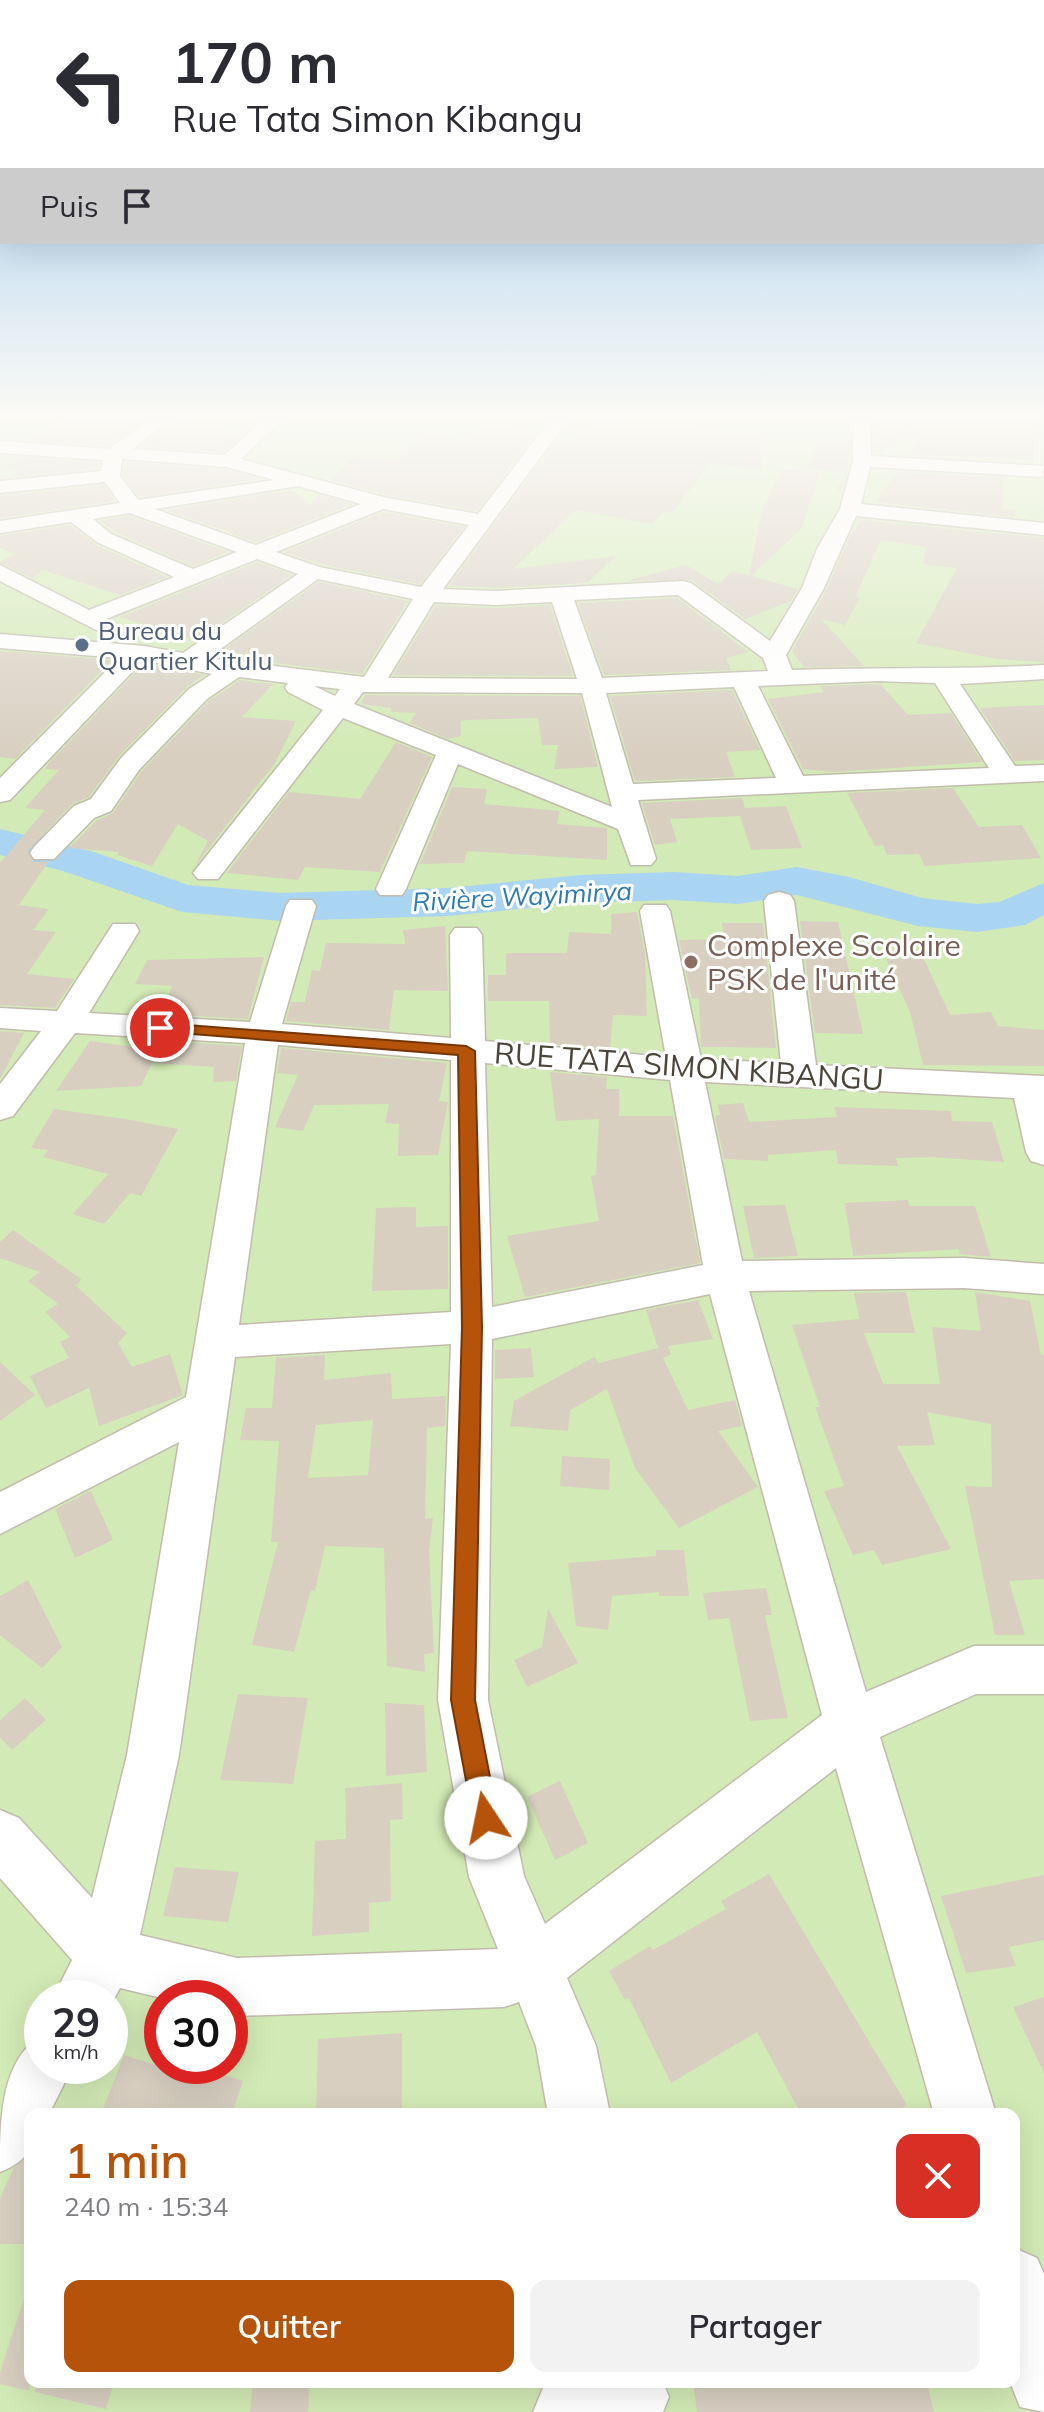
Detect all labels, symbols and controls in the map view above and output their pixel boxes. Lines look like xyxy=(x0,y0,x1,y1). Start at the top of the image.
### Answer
text: 170 m xyxy=(172,27,339,97)
icon: left xyxy=(40,32,144,136)
text: Rue Tata Simon Kibangu xyxy=(172,96,583,141)
icon: arrive xyxy=(115,184,159,228)
text: Puis xyxy=(40,187,99,225)
place label: Bureau du Quartier Kitulu xyxy=(98,614,272,677)
marker: Bureau du Quartier Kitulu xyxy=(73,636,91,654)
water label: Rivière Wayimirya xyxy=(411,874,633,918)
place label: Complexe Scolaire PSK de l'unité xyxy=(707,926,961,998)
marker: Complexe Scolaire PSK de l'unité xyxy=(682,953,700,971)
pin xyxy=(126,994,194,1062)
icon: arrive xyxy=(138,1006,182,1050)
street label: RUE TATA SIMON KIBANGU xyxy=(493,1033,885,1099)
position arrow xyxy=(444,1776,528,1860)
speed limit sign: 30 xyxy=(144,1980,248,2084)
text: 29 xyxy=(52,1997,100,2047)
text: km/h xyxy=(53,2039,99,2064)
text: 1 min xyxy=(64,2130,189,2190)
button: close xyxy=(896,2134,980,2218)
text: 240 m · 15:34 xyxy=(64,2190,228,2223)
button: Quitter xyxy=(64,2280,514,2372)
button: Partager xyxy=(530,2280,980,2372)

